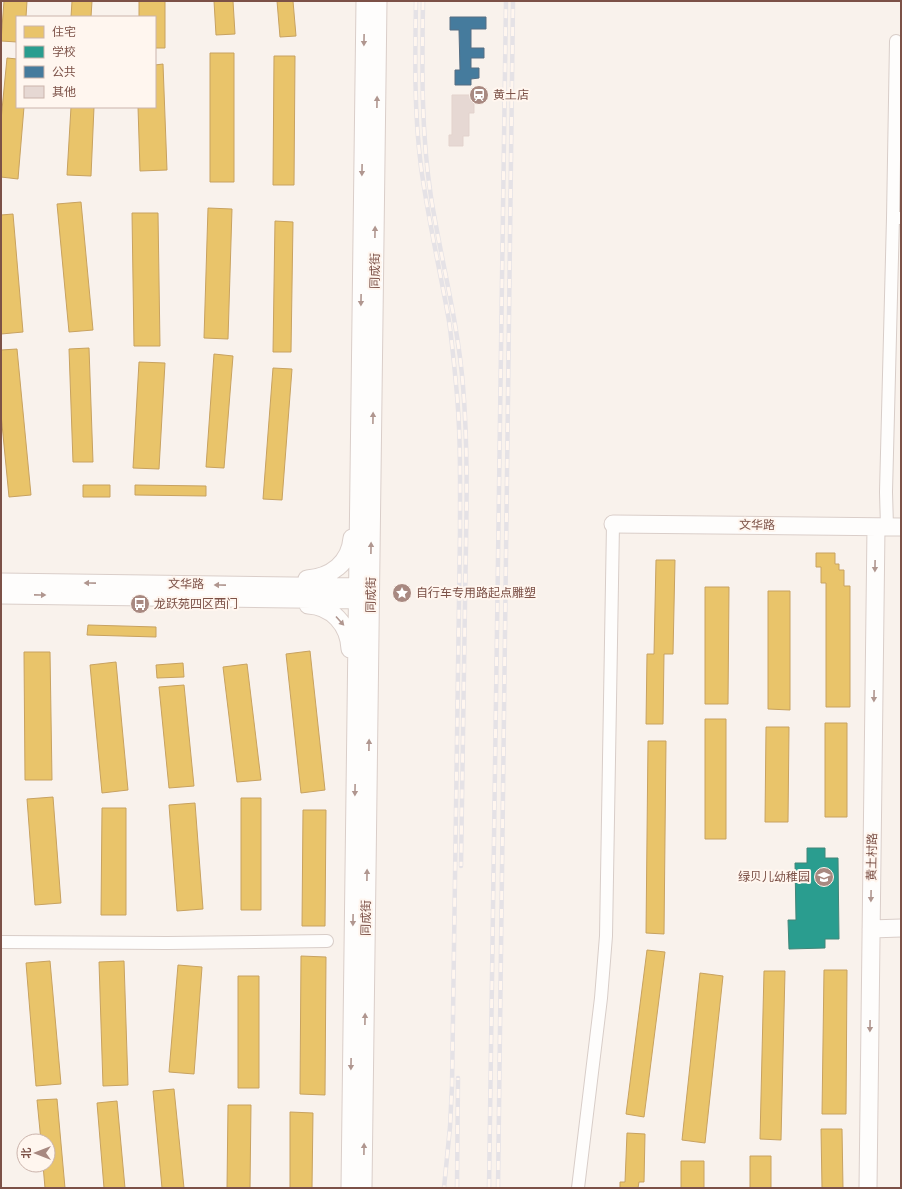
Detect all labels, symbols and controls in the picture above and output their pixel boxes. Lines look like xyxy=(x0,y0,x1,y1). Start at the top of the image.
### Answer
legend xyxy=(16,16,156,108)
text: 住宅 xyxy=(52,24,76,40)
one-way arrow xyxy=(361,34,367,47)
text: 学校 xyxy=(52,44,76,60)
text: 公共 xyxy=(52,64,76,80)
text: 其他 xyxy=(52,84,76,100)
station icon: 黄土店 xyxy=(468,84,490,106)
place label: 黄土店 xyxy=(493,87,529,103)
one-way arrow xyxy=(374,95,380,108)
one-way arrow xyxy=(359,164,366,176)
one-way arrow xyxy=(372,225,378,238)
street label: 同成街 xyxy=(367,253,383,289)
one-way arrow xyxy=(358,294,364,307)
one-way arrow xyxy=(370,411,376,424)
street label: 文华路 xyxy=(739,517,775,533)
one-way arrow xyxy=(368,541,374,554)
one-way arrow xyxy=(872,560,878,573)
street label: 文华路 xyxy=(168,576,204,592)
street label: 同成街 xyxy=(363,577,379,613)
one-way arrow xyxy=(83,580,96,586)
one-way arrow xyxy=(213,582,226,588)
place icon: 自行车专用路起点雕塑 xyxy=(391,582,413,604)
place label: 自行车专用路起点雕塑 xyxy=(416,585,536,601)
one-way arrow xyxy=(34,592,47,598)
bus stop icon: 龙跃苑四区西门 xyxy=(129,593,151,615)
place label: 龙跃苑四区西门 xyxy=(154,596,238,612)
one-way arrow xyxy=(335,616,344,627)
one-way arrow xyxy=(871,690,877,703)
one-way arrow xyxy=(366,738,372,751)
one-way arrow xyxy=(352,784,358,797)
street label: 黄土村路 xyxy=(864,833,880,881)
school or university icon: 绿贝儿幼稚园 xyxy=(813,866,835,888)
one-way arrow xyxy=(364,868,370,881)
place label: 绿贝儿幼稚园 xyxy=(738,869,810,885)
one-way arrow xyxy=(868,890,874,903)
street label: 同成街 xyxy=(358,900,374,936)
one-way arrow xyxy=(350,914,356,927)
one-way arrow xyxy=(362,1012,368,1025)
one-way arrow xyxy=(867,1020,873,1033)
one-way arrow xyxy=(348,1058,355,1070)
north arrow xyxy=(16,1133,56,1173)
one-way arrow xyxy=(360,1143,367,1155)
text: 北 xyxy=(19,1148,34,1159)

